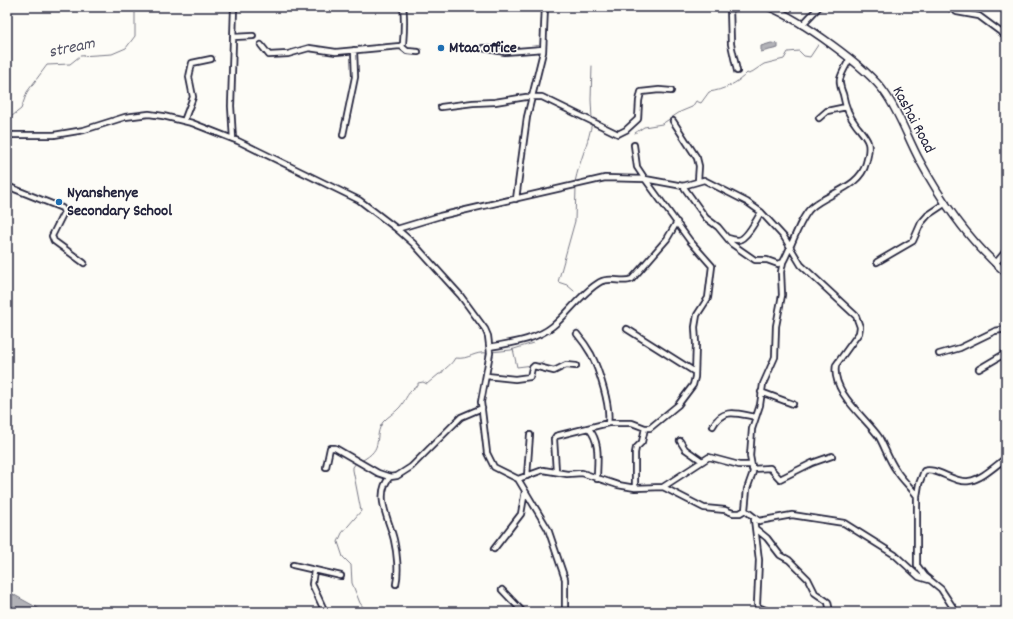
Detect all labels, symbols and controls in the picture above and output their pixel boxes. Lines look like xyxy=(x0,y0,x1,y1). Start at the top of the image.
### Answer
water label: stream xyxy=(47,32,98,66)
place label: Mtaa office xyxy=(449,37,517,60)
marker: Mtaa office xyxy=(436,43,446,53)
street label: Kashai Road xyxy=(886,82,940,158)
place label: Nyanshenye Secondary School xyxy=(67,182,172,223)
marker: Nyanshenye Secondary School xyxy=(54,197,64,207)

